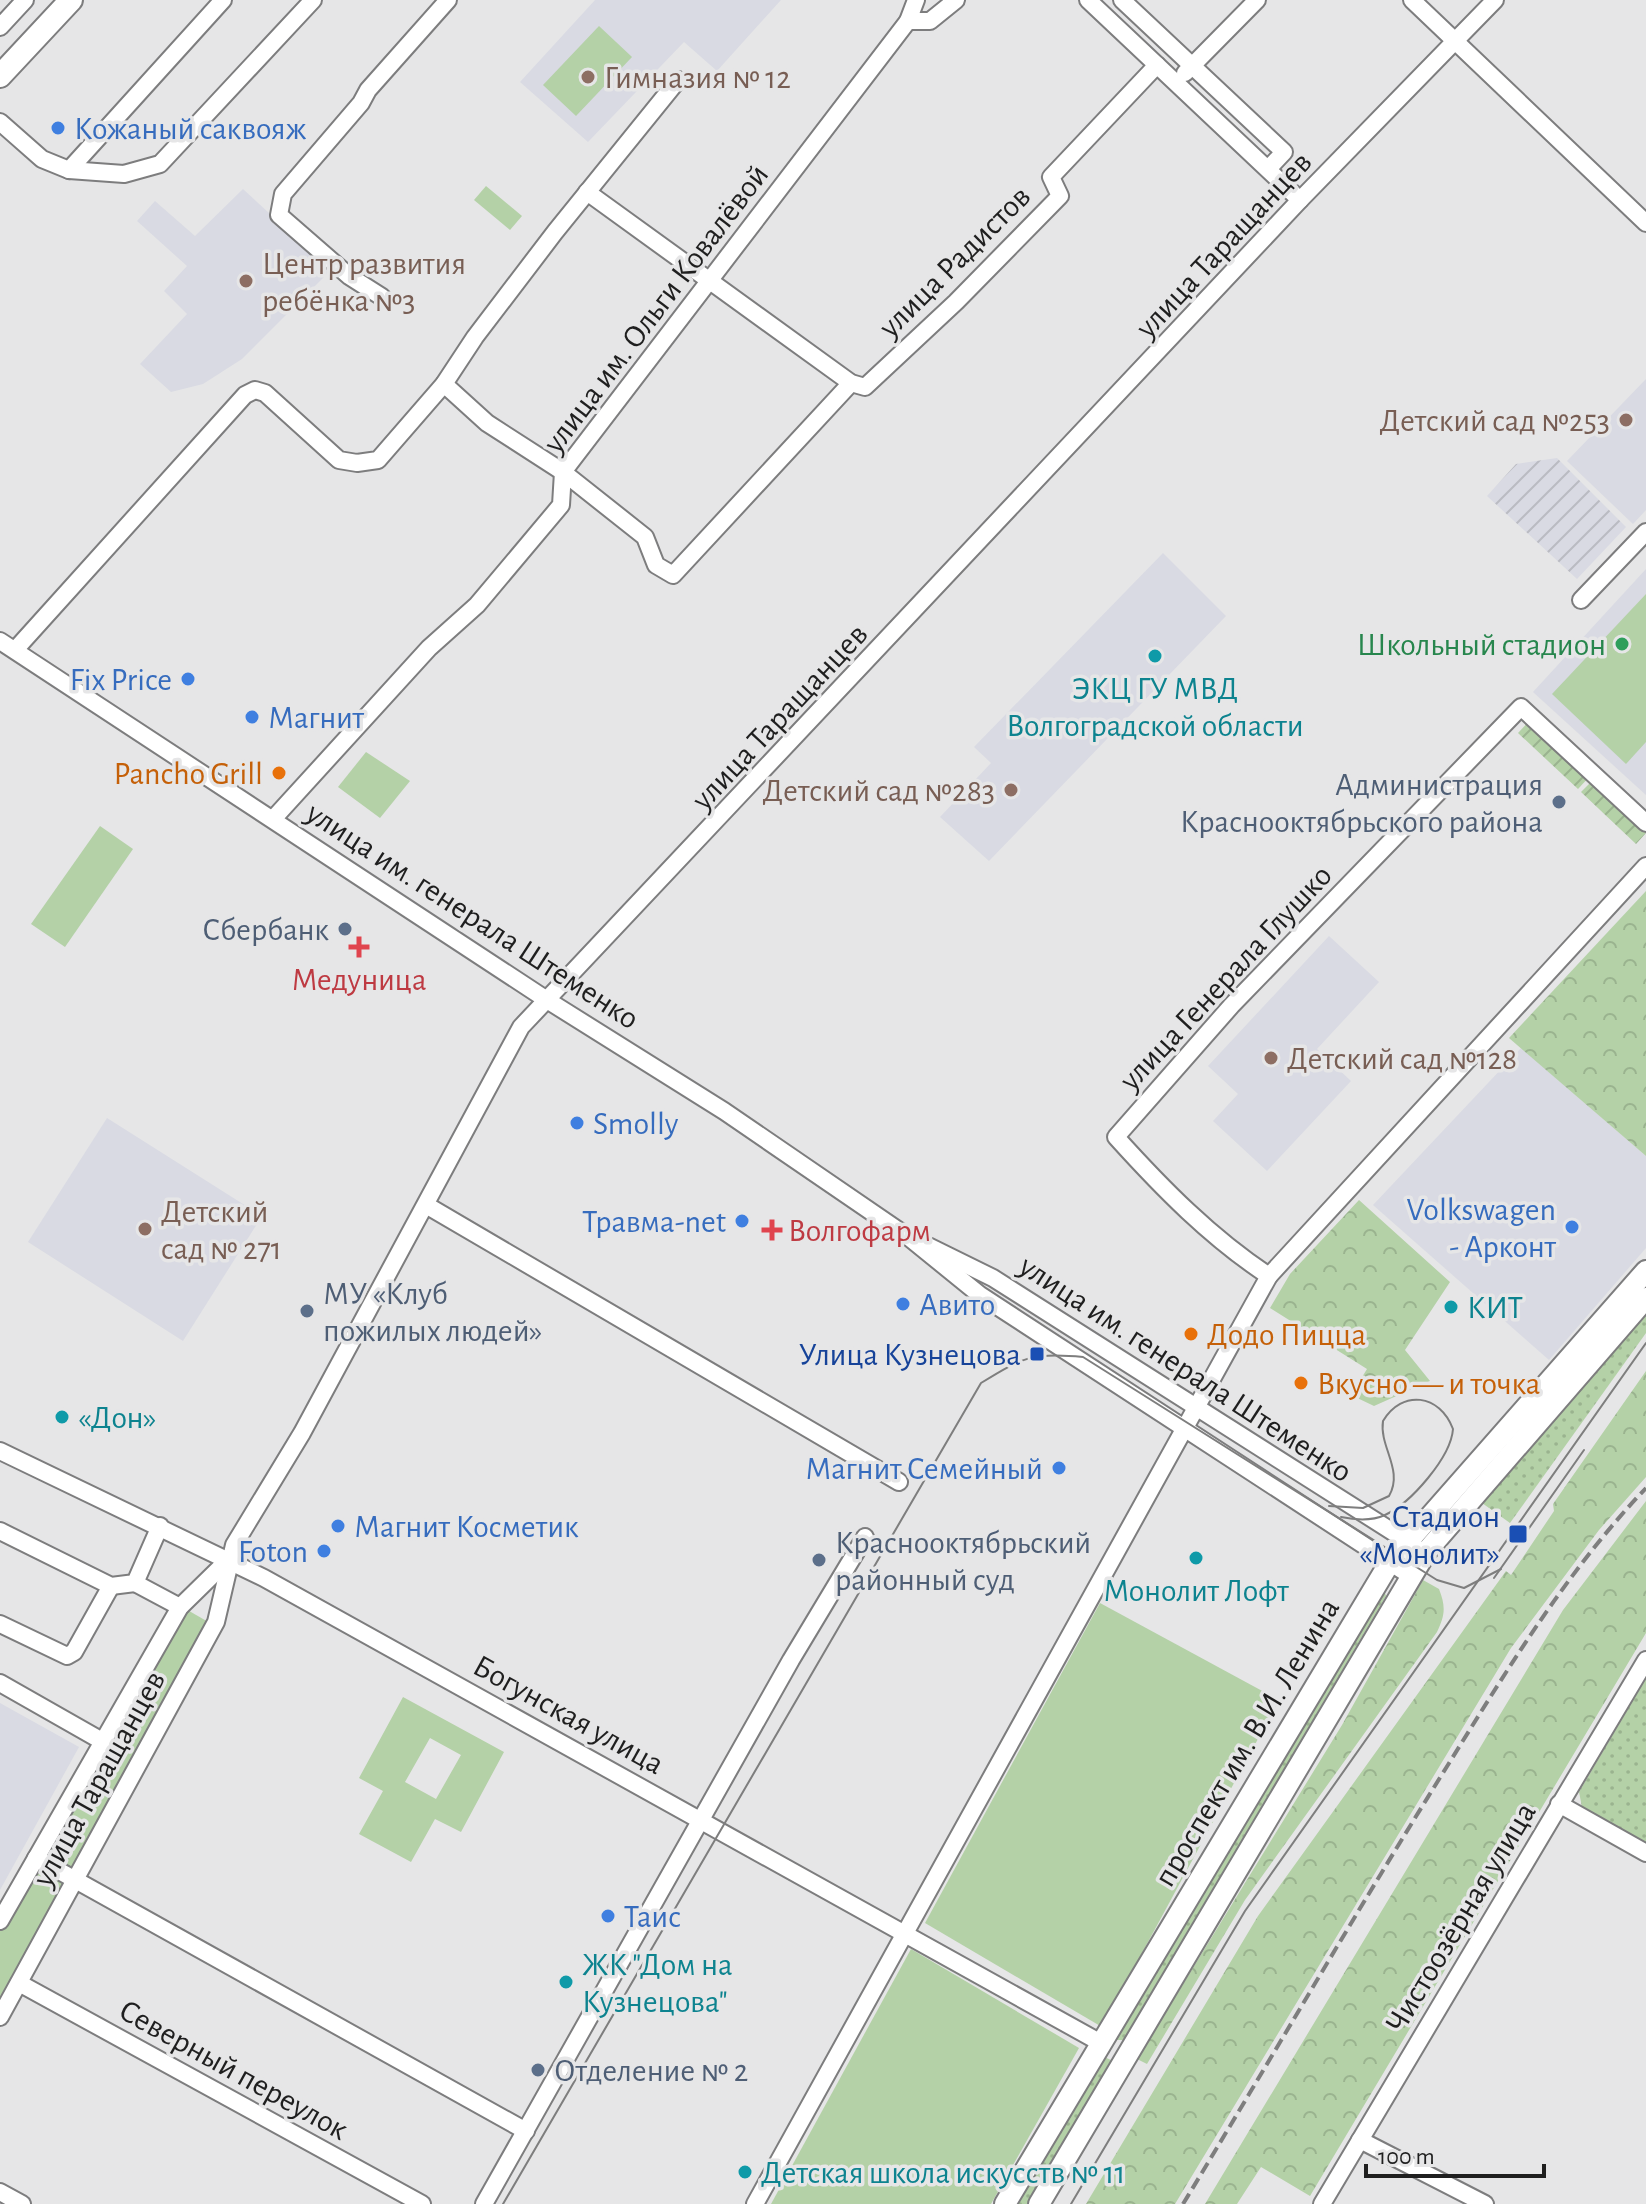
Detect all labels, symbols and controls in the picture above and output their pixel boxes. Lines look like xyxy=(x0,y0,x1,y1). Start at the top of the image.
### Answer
place label: Гимназия № 12 xyxy=(604,62,791,94)
marker: Гимназия № 12 xyxy=(579,68,597,86)
place label: Кожаный саквояж xyxy=(74,113,307,145)
marker: Кожаный саквояж xyxy=(49,119,67,137)
street label: улица Таращанцев xyxy=(1129,146,1318,344)
street label: улица им. Ольги Ковалёвой xyxy=(537,158,774,460)
street label: улица Радистов xyxy=(872,180,1036,344)
place label: Центр развития ребёнка №3 xyxy=(262,248,466,317)
marker: Центр развития ребёнка №3 xyxy=(237,272,255,290)
place label: Детский сад №253 xyxy=(1379,405,1610,437)
marker: Детский сад №253 xyxy=(1617,411,1635,429)
street label: улица Таращанцев xyxy=(685,618,874,816)
place label: Школьный стадион xyxy=(1357,629,1606,661)
marker: Школьный стадион xyxy=(1613,635,1631,653)
marker: ЭКЦ ГУ МВД Волгоградской области xyxy=(1146,647,1164,665)
place label: Fix Price xyxy=(70,664,172,696)
marker: Fix Price xyxy=(179,670,197,688)
place label: ЭКЦ ГУ МВД Волгоградской области xyxy=(1006,673,1304,742)
place label: Магнит xyxy=(268,702,365,734)
marker: Магнит xyxy=(243,708,261,726)
place label: Pancho Grill xyxy=(114,758,263,790)
marker: Pancho Grill xyxy=(270,764,288,782)
place label: Администрация Краснооктябрьского района xyxy=(1180,769,1543,838)
place label: Детский сад №283 xyxy=(763,775,995,807)
marker: Детский сад №283 xyxy=(1002,781,1020,799)
marker: Администрация Краснооктябрьского района xyxy=(1550,793,1568,811)
street label: улица им. генерала Штеменко xyxy=(300,796,644,1035)
street label: улица Генерала Глушко xyxy=(1113,859,1338,1097)
place label: Сбербанк xyxy=(202,914,329,946)
marker: Сбербанк xyxy=(336,920,354,938)
marker: Медуница xyxy=(350,938,368,956)
place label: Медуница xyxy=(291,964,427,996)
place label: Детский сад №128 xyxy=(1287,1043,1517,1075)
marker: Детский сад №128 xyxy=(1262,1049,1280,1067)
place label: Smolly xyxy=(593,1108,679,1140)
marker: Smolly xyxy=(568,1114,586,1132)
place label: Volkswagen - Арконт xyxy=(1407,1194,1556,1263)
place label: Детский сад № 271 xyxy=(161,1196,282,1265)
place label: Травма-net xyxy=(582,1206,726,1238)
marker: Травма-net xyxy=(733,1212,751,1230)
place label: Волгофарм xyxy=(788,1215,931,1247)
marker: Volkswagen - Арконт xyxy=(1563,1218,1581,1236)
marker: Детский сад № 271 xyxy=(136,1220,154,1238)
marker: Волгофарм xyxy=(763,1221,781,1239)
street label: улица им. генерала Штеменко xyxy=(1013,1249,1357,1488)
place label: МУ «Клуб пожилых людей» xyxy=(323,1278,542,1347)
place label: Авито xyxy=(919,1289,995,1321)
place label: КИТ xyxy=(1467,1292,1523,1324)
marker: Авито xyxy=(894,1295,912,1313)
marker: КИТ xyxy=(1442,1298,1460,1316)
marker: МУ «Клуб пожилых людей» xyxy=(298,1302,316,1320)
place label: Додо Пицца xyxy=(1207,1319,1366,1351)
marker: Додо Пицца xyxy=(1182,1325,1200,1343)
place label: Улица Кузнецова xyxy=(799,1339,1021,1371)
marker: Улица Кузнецова xyxy=(1028,1345,1046,1363)
place label: Вкусно — и точка xyxy=(1317,1368,1540,1400)
marker: Вкусно — и точка xyxy=(1292,1374,1310,1392)
place label: «Дон» xyxy=(78,1402,156,1434)
marker: «Дон» xyxy=(53,1408,71,1426)
place label: Магнит Семейный xyxy=(805,1453,1043,1485)
marker: Магнит Семейный xyxy=(1050,1459,1068,1477)
place label: Стадион «Монолит» xyxy=(1359,1501,1500,1570)
place label: Магнит Косметик xyxy=(354,1511,579,1543)
marker: Магнит Косметик xyxy=(329,1517,347,1535)
marker: Стадион «Монолит» xyxy=(1507,1523,1529,1545)
place label: Краснооктябрьский районный суд xyxy=(835,1527,1091,1596)
place label: Foton xyxy=(238,1536,308,1568)
marker: Foton xyxy=(315,1542,333,1560)
marker: Монолит Лофт xyxy=(1187,1549,1205,1567)
marker: Краснооктябрьский районный суд xyxy=(810,1551,828,1569)
place label: Монолит Лофт xyxy=(1103,1575,1289,1607)
street label: проспект им. В.И. Ленина xyxy=(1148,1593,1345,1892)
street label: Богунская улица xyxy=(468,1649,669,1780)
street label: улица Таращанцев xyxy=(26,1665,171,1893)
street label: Чистоозёрная улица xyxy=(1380,1797,1542,2038)
place label: Таис xyxy=(624,1901,681,1933)
marker: Таис xyxy=(599,1907,617,1925)
place label: ЖК "Дом на Кузнецова" xyxy=(582,1949,733,2018)
marker: ЖК "Дом на Кузнецова" xyxy=(557,1973,575,1991)
street label: Северный переулок xyxy=(114,1994,354,2146)
place label: Отделение № 2 xyxy=(554,2055,748,2087)
marker: Отделение № 2 xyxy=(529,2061,547,2079)
scale bar xyxy=(1366,2128,1544,2178)
text: 100 m xyxy=(1378,2145,1435,2169)
place label: Детская школа искусств № 11 xyxy=(761,2157,1126,2189)
marker: Детская школа искусств № 11 xyxy=(736,2163,754,2181)

